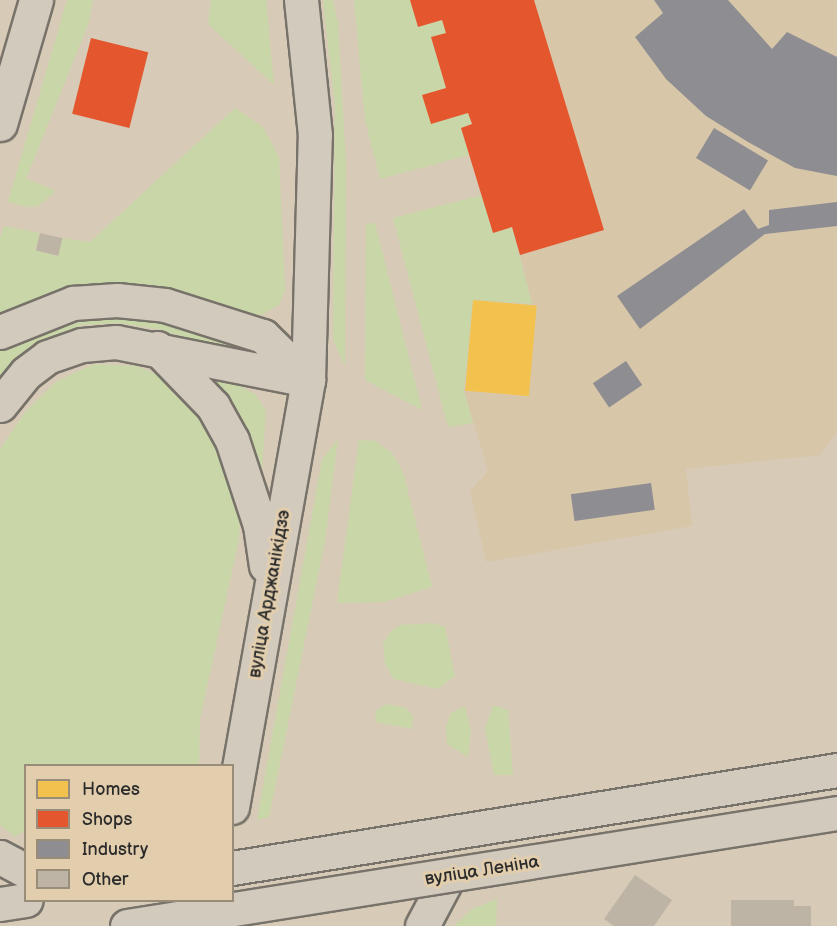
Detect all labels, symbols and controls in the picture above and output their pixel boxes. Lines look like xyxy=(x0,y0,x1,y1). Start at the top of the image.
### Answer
street label: вуліца Арджанікідзэ xyxy=(245,508,295,680)
legend xyxy=(24,764,234,902)
text: Homes xyxy=(82,779,140,800)
text: Shops xyxy=(82,809,132,830)
text: Industry xyxy=(82,839,148,860)
street label: вуліца Леніна xyxy=(423,851,541,891)
text: Other xyxy=(82,869,128,890)

